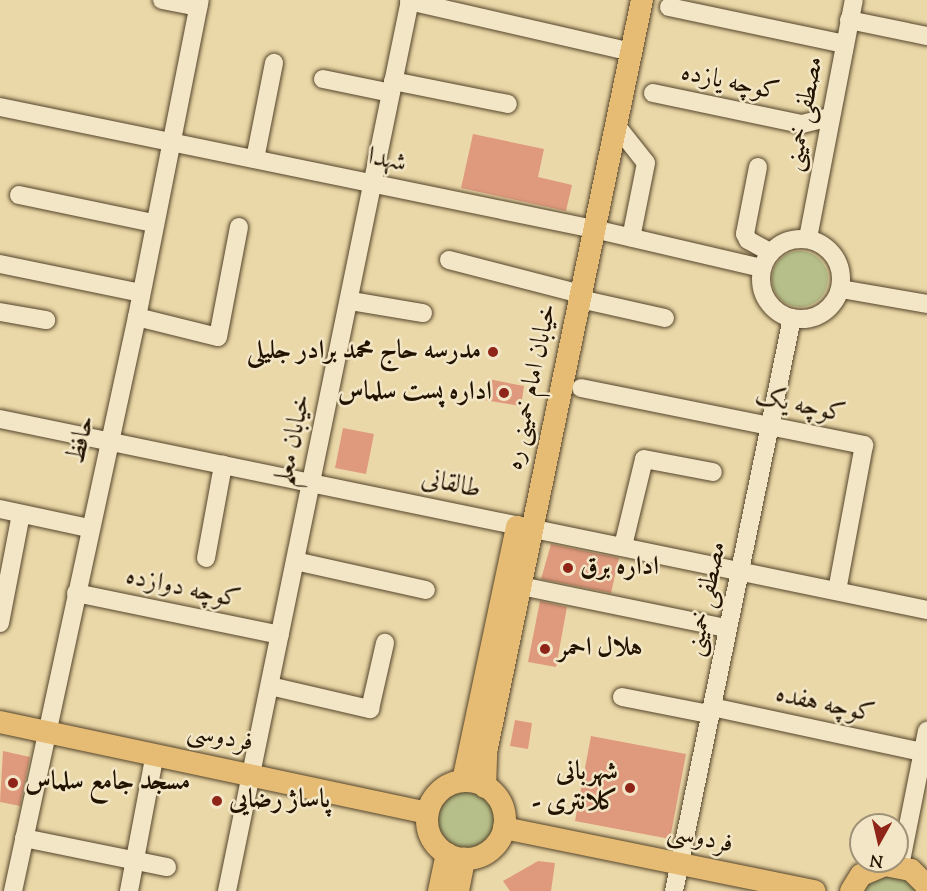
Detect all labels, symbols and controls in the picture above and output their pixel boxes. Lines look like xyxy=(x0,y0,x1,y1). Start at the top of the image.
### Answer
street label: مصطفی خمینی xyxy=(779,54,831,174)
street label: کوچه یازده xyxy=(678,57,782,109)
street label: شهدا xyxy=(365,142,409,180)
street label: خیابان امام خمینی ره xyxy=(499,301,565,473)
place label: مدرسه حاج محمد برادر جلیلی xyxy=(247,336,481,368)
marker: مدرسه حاج محمد برادر جلیلی xyxy=(486,345,500,359)
place label: اداره پست سلماس xyxy=(338,377,492,409)
street label: کوچه یک xyxy=(752,381,848,431)
marker: اداره پست سلماس xyxy=(497,386,511,400)
street label: خیابان معلم xyxy=(269,391,319,489)
street label: حافظ xyxy=(61,413,103,467)
street label: طالقانی xyxy=(418,463,484,507)
street label: مصطفی خمینی xyxy=(680,539,734,659)
place label: اداره برق xyxy=(580,552,659,584)
marker: اداره برق xyxy=(561,561,575,575)
street label: کوچه دوازده xyxy=(123,562,243,616)
place label: هلال احمر xyxy=(558,633,642,665)
marker: هلال احمر xyxy=(536,640,554,658)
street label: کوچه هفده xyxy=(773,679,877,731)
street label: فردوسی xyxy=(184,716,256,760)
place label: شهربانی - کلانتری xyxy=(532,757,618,819)
place label: مسجد جامع سلماس xyxy=(25,767,190,799)
marker: مسجد جامع سلماس xyxy=(6,776,20,790)
marker: شهربانی - کلانتری xyxy=(623,781,637,795)
place label: پاساژ رضایی xyxy=(229,785,330,817)
marker: پاساژ رضایی xyxy=(210,794,224,808)
north arrow xyxy=(849,813,909,873)
street label: فردوسی xyxy=(664,817,736,861)
text: N xyxy=(869,847,885,872)

